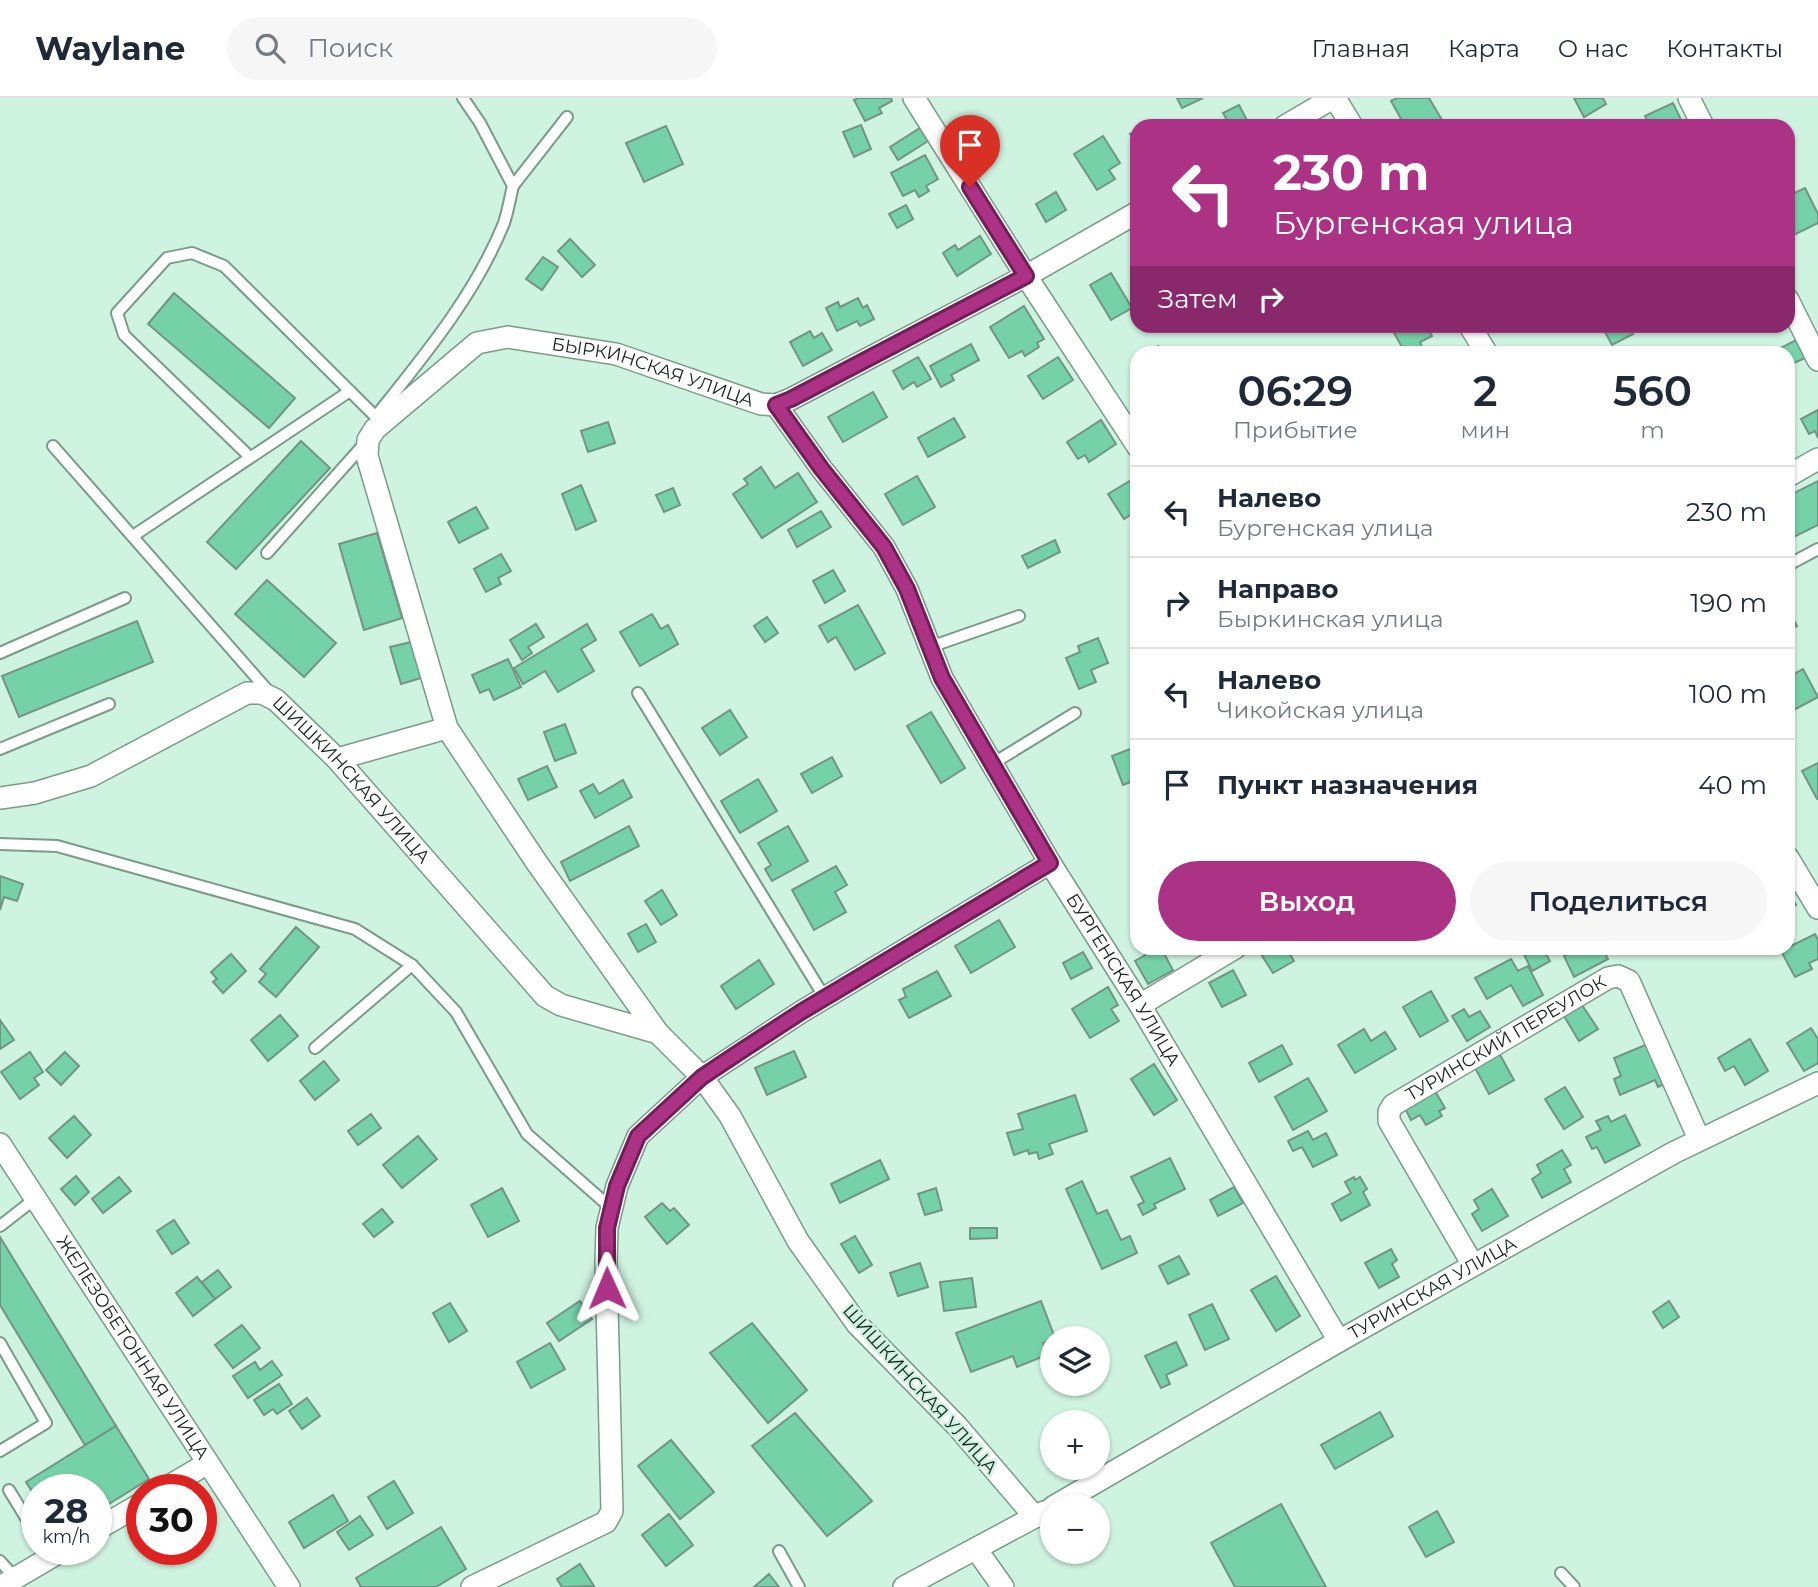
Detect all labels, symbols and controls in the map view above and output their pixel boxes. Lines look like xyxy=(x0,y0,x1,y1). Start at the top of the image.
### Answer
search box xyxy=(227,17,717,80)
text: Waylane xyxy=(35,28,185,68)
icon: search xyxy=(251,29,289,67)
text: Поиск xyxy=(307,32,393,64)
text: Главная xyxy=(1312,34,1410,63)
text: Карта xyxy=(1448,34,1520,63)
text: О нас xyxy=(1558,34,1628,63)
text: Контакты xyxy=(1666,34,1783,63)
pin xyxy=(940,115,1000,187)
icon: arrive xyxy=(951,126,989,164)
text: 230 m xyxy=(1273,143,1429,202)
icon: left xyxy=(1158,147,1249,238)
text: Бургенская улица xyxy=(1273,203,1574,242)
icon: right xyxy=(1252,280,1290,318)
text: Затем xyxy=(1158,283,1238,315)
street label: БЫРКИНСКАЯ УЛИЦА xyxy=(550,333,757,412)
text: 06:29 xyxy=(1237,365,1353,417)
text: 2 xyxy=(1473,365,1497,417)
text: 560 xyxy=(1613,365,1692,417)
text: Прибытие xyxy=(1233,416,1358,444)
text: мин xyxy=(1461,416,1510,444)
text: m xyxy=(1640,416,1665,444)
text: Налево xyxy=(1217,482,1321,514)
icon: left xyxy=(1158,493,1196,531)
text: 230 m xyxy=(1686,496,1767,528)
text: Бургенская улица xyxy=(1217,514,1433,542)
text: Направо xyxy=(1217,573,1338,605)
icon: right xyxy=(1158,584,1196,622)
text: 190 m xyxy=(1690,587,1767,619)
text: Быркинская улица xyxy=(1217,605,1444,633)
text: Налево xyxy=(1217,664,1321,696)
icon: left xyxy=(1158,675,1196,713)
text: 100 m xyxy=(1689,678,1767,710)
street label: ШИШКИНСКАЯ УЛИЦА xyxy=(268,692,435,868)
text: Чикойская улица xyxy=(1217,696,1424,724)
icon: arrive xyxy=(1158,766,1196,804)
text: Пункт назначения xyxy=(1217,769,1478,801)
text: 40 m xyxy=(1698,769,1767,801)
button: Выход xyxy=(1158,861,1456,941)
button: Поделиться xyxy=(1470,861,1767,941)
street label: БУРГЕНСКАЯ УЛИЦА xyxy=(1061,889,1185,1071)
street label: ТУРИНСКИЙ ПЕРЕУЛОК xyxy=(1402,970,1610,1106)
street label: ЖЕЛЕЗОБЕТОННАЯ УЛИЦА xyxy=(52,1231,214,1464)
street label: ТУРИНСКАЯ УЛИЦА xyxy=(1345,1232,1521,1344)
position arrow xyxy=(570,1251,644,1325)
street label: ШИШКИНСКАЯ УЛИЦА xyxy=(838,1300,1002,1479)
map controls xyxy=(1040,1326,1110,1564)
button: layers xyxy=(1040,1326,1110,1396)
button: + xyxy=(1040,1410,1110,1480)
speed limit sign: 30 xyxy=(126,1474,217,1565)
text: 28 xyxy=(45,1489,88,1532)
button: − xyxy=(1040,1494,1110,1564)
text: km/h xyxy=(42,1526,91,1548)

